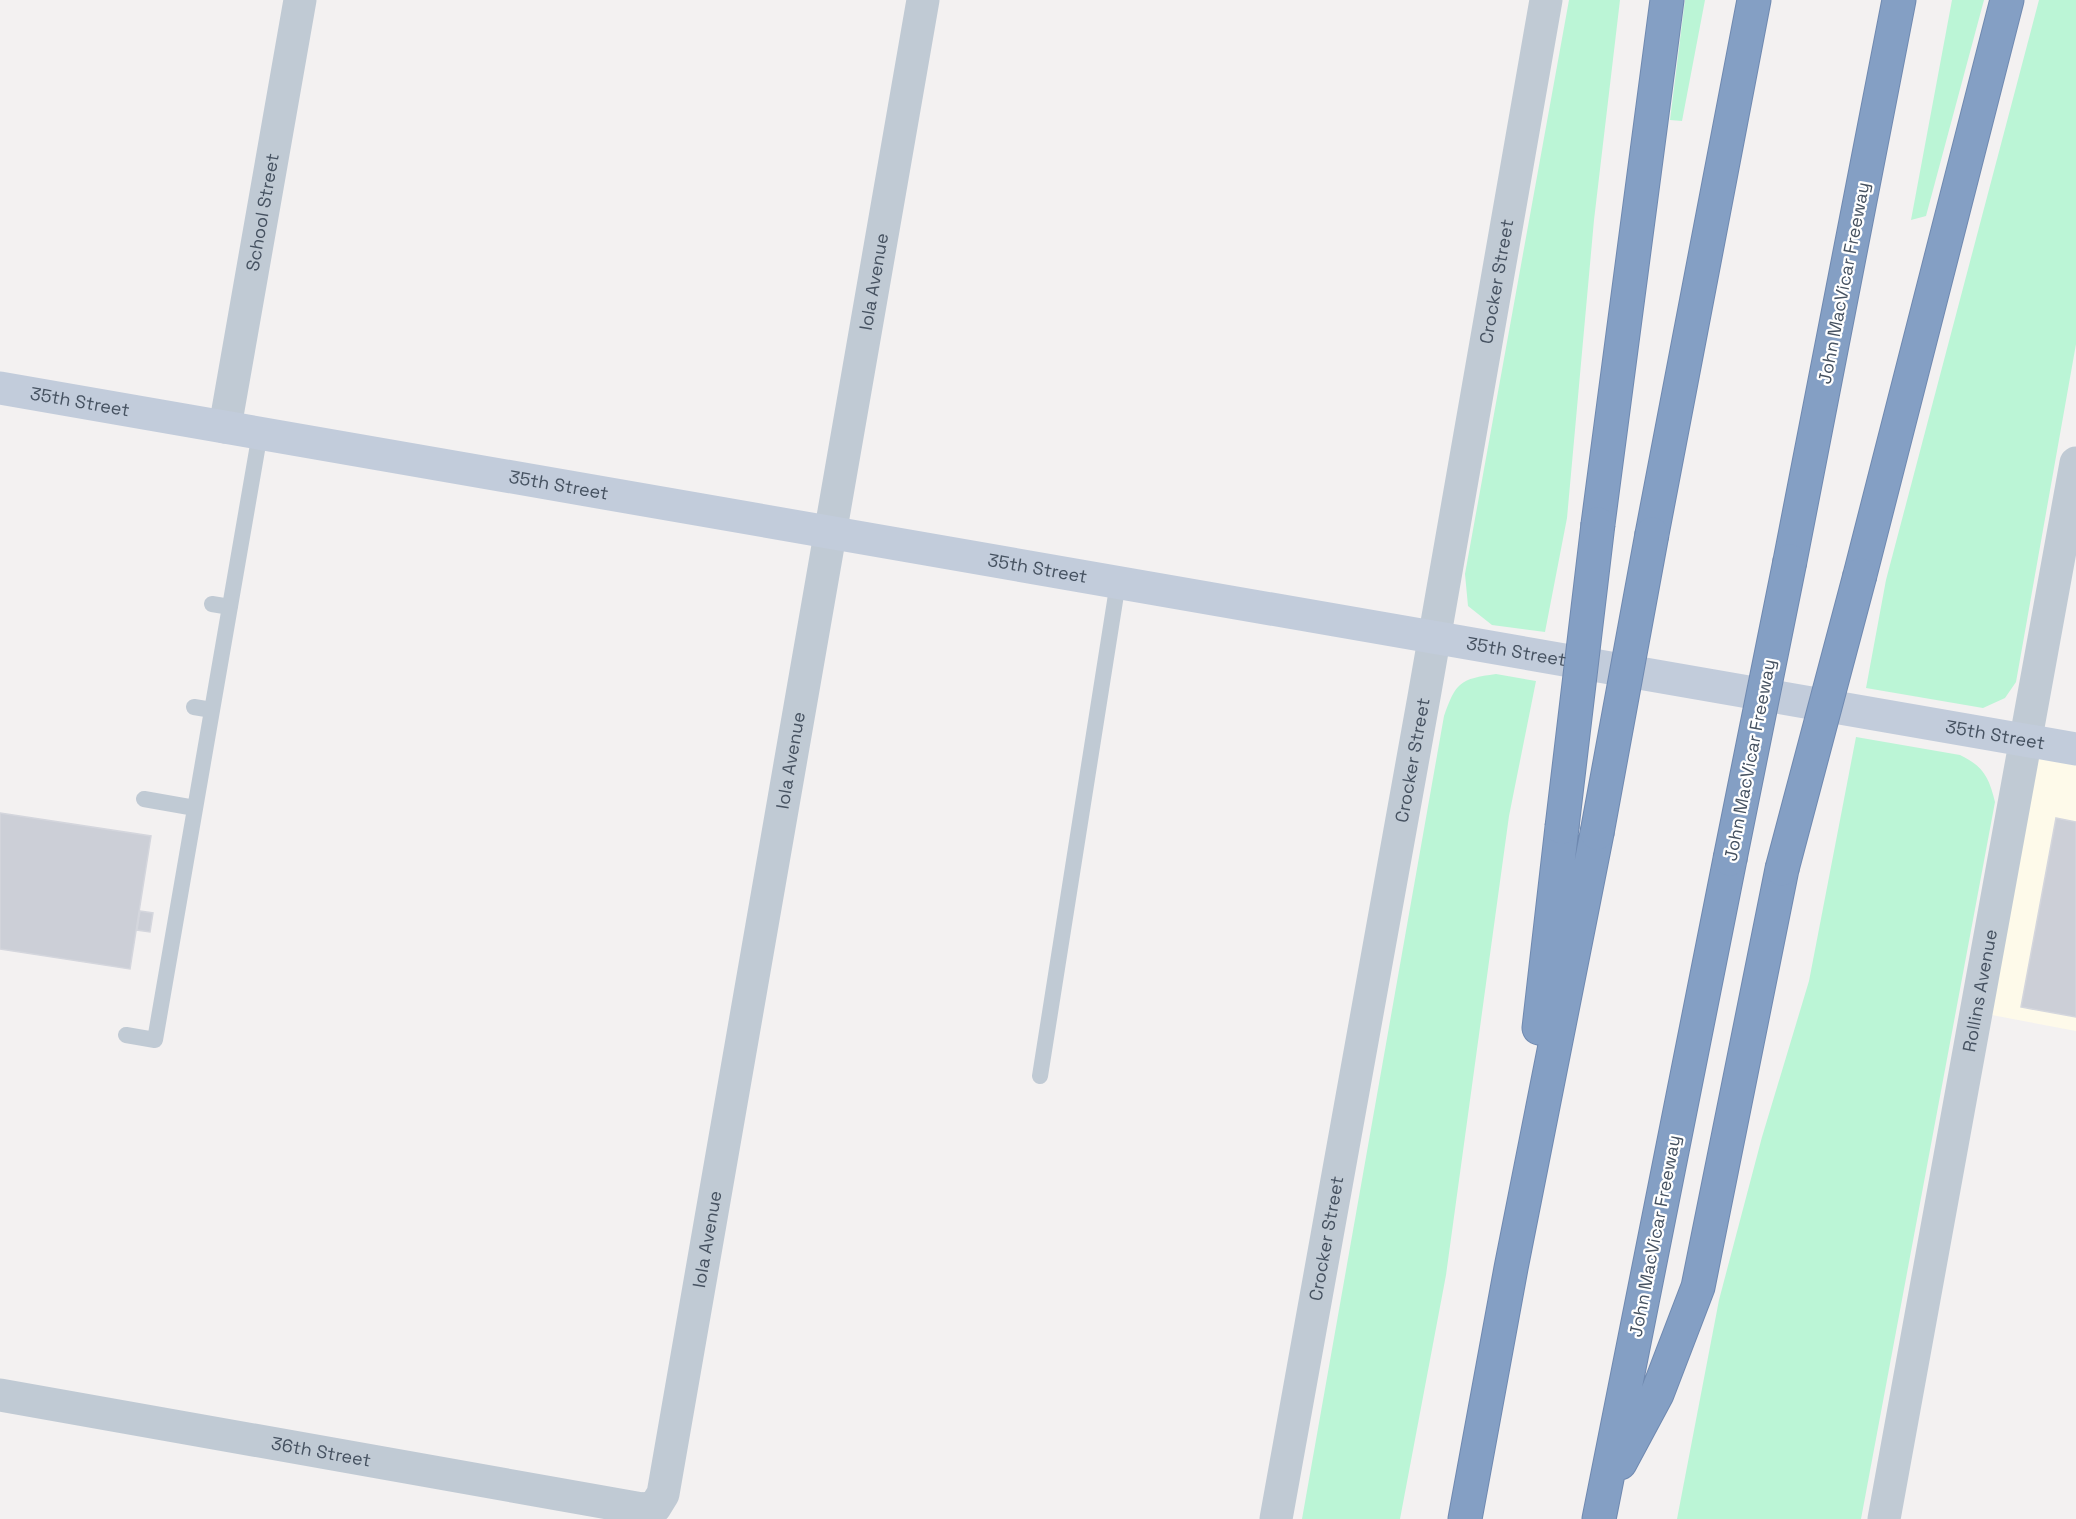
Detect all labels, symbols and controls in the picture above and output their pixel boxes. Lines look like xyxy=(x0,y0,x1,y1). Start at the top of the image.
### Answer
street label: School Street xyxy=(241,152,284,273)
street label: John MacVicar Freeway xyxy=(1813,180,1874,386)
street label: Crocker Street xyxy=(1474,217,1518,346)
street label: Iola Avenue xyxy=(854,231,893,332)
street label: 35th Street xyxy=(28,381,131,421)
street label: 35th Street xyxy=(507,465,610,505)
street label: 35th Street xyxy=(986,548,1089,588)
street label: 35th Street xyxy=(1465,631,1568,671)
street label: John MacVicar Freeway xyxy=(1719,657,1780,863)
street label: Crocker Street xyxy=(1390,696,1435,824)
street label: Iola Avenue xyxy=(770,710,810,811)
street label: 35th Street xyxy=(1944,714,2047,754)
street label: Rollins Avenue xyxy=(1957,927,2002,1054)
street label: John MacVicar Freeway xyxy=(1624,1133,1685,1339)
street label: Crocker Street xyxy=(1304,1174,1349,1303)
street label: Iola Avenue xyxy=(687,1189,727,1290)
street label: 36th Street xyxy=(269,1431,373,1472)

